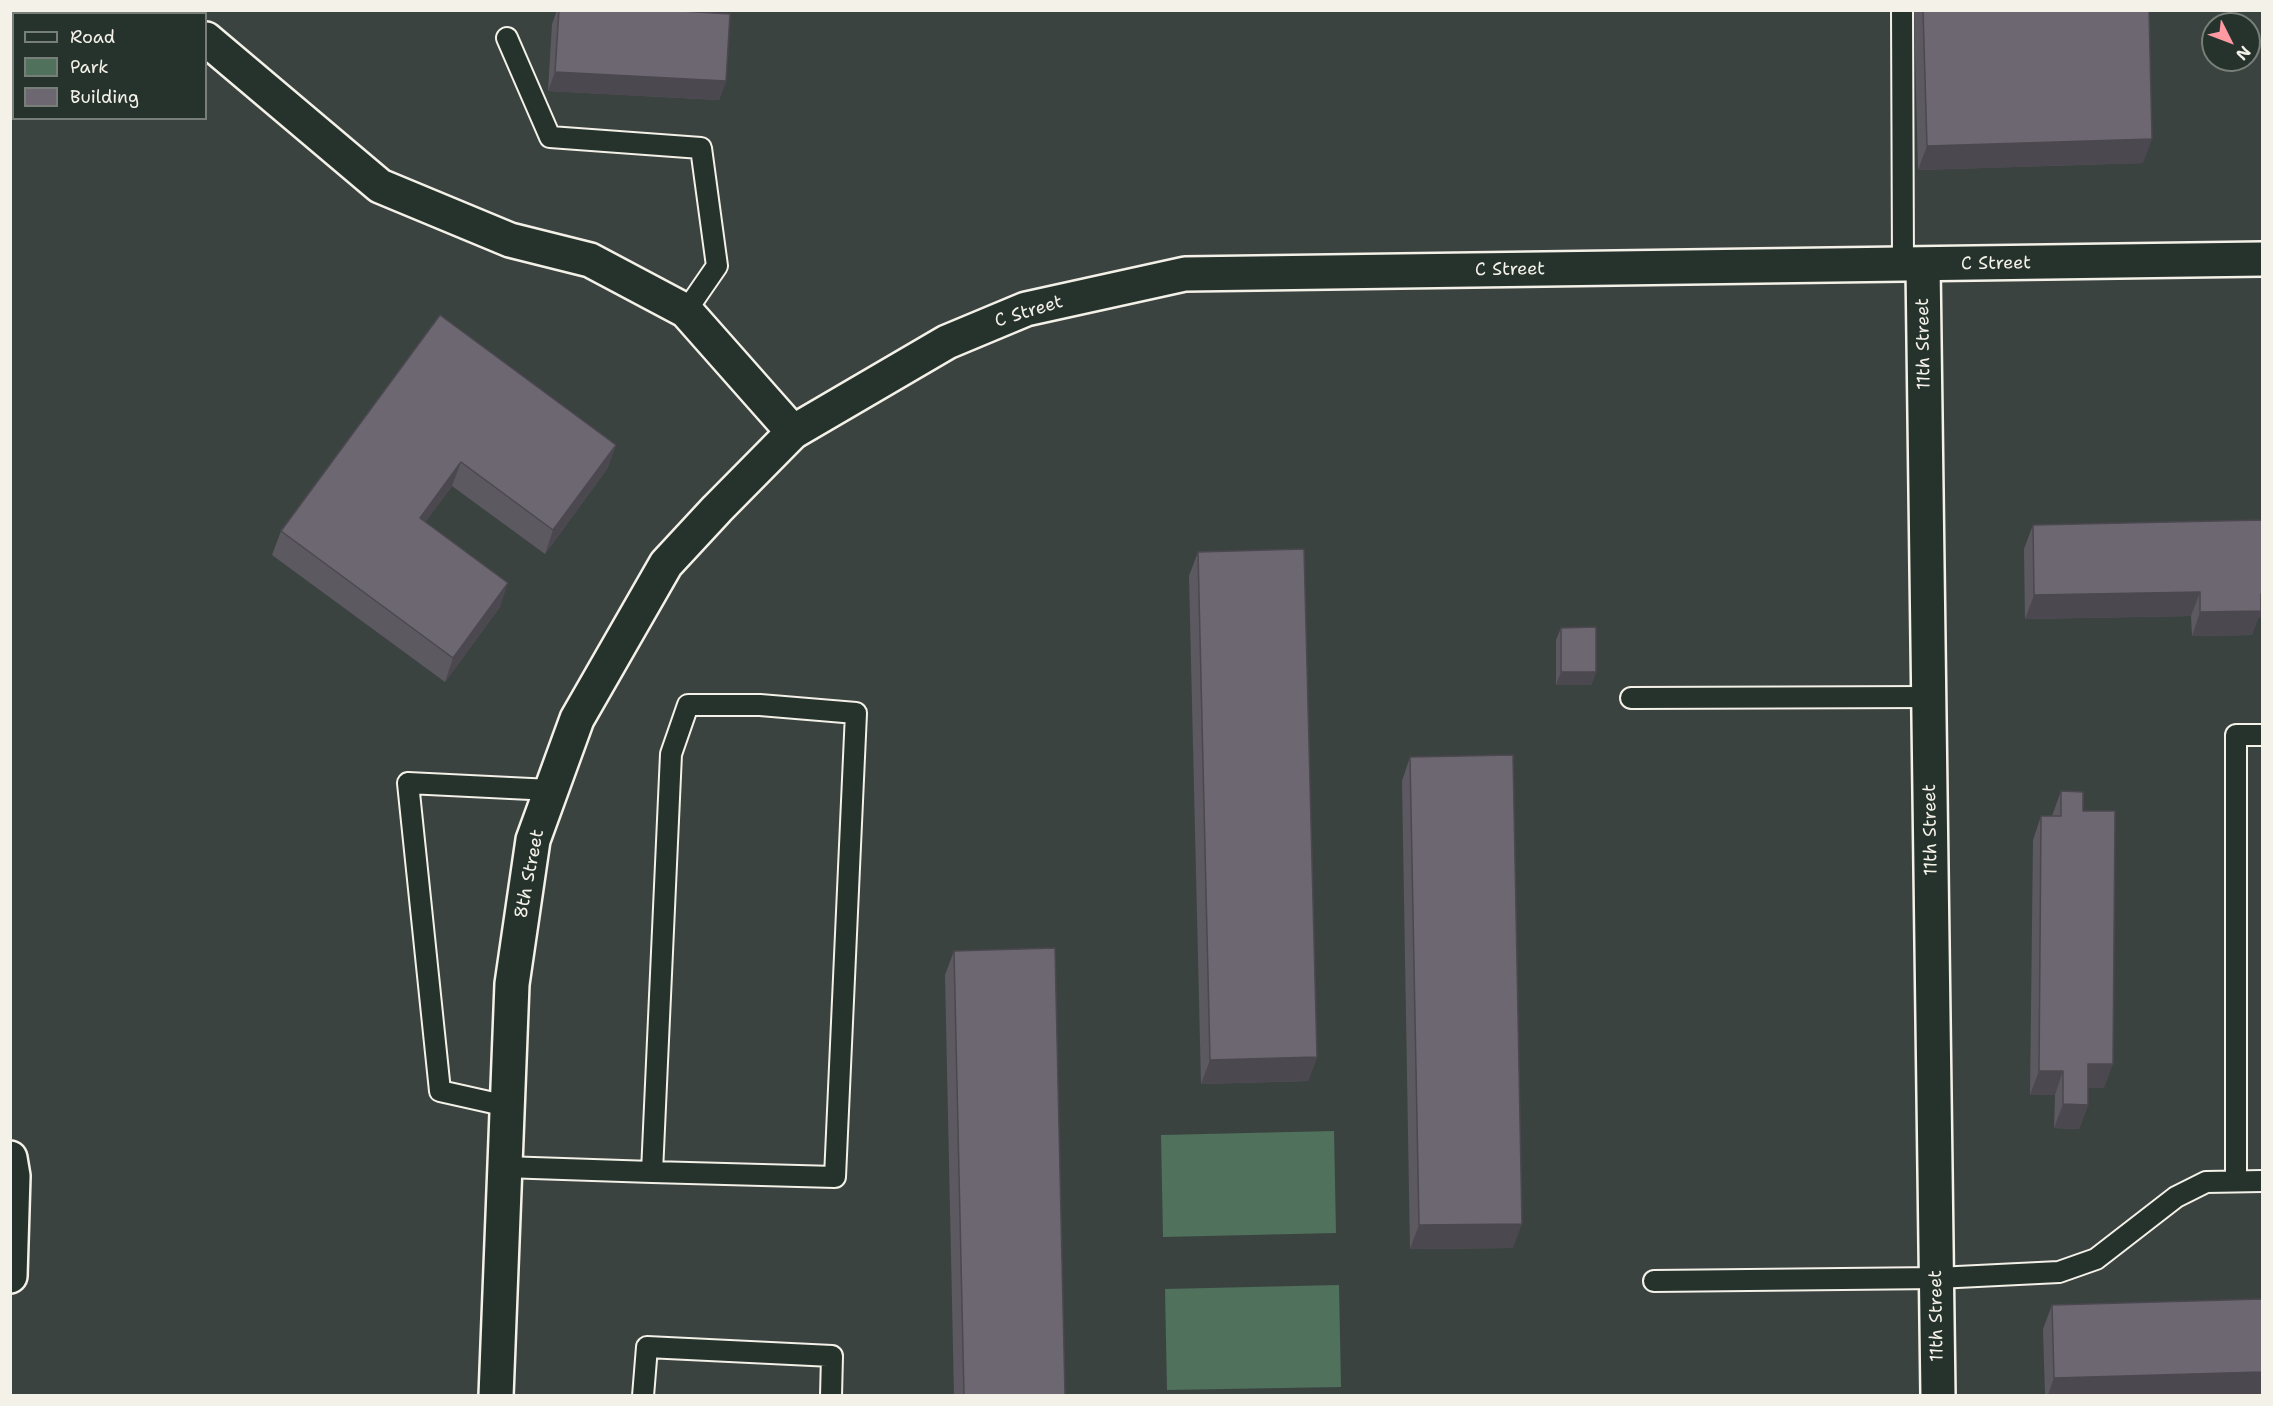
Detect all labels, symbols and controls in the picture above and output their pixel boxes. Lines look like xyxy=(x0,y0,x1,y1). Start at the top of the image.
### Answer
legend xyxy=(12,12,207,120)
north arrow xyxy=(2201,12,2261,72)
text: Road xyxy=(70,25,115,49)
text: N xyxy=(2231,41,2255,65)
text: Park xyxy=(70,55,109,79)
text: Building xyxy=(70,85,139,109)
street label: C Street xyxy=(1961,253,2031,275)
street label: C Street xyxy=(1475,259,1545,281)
street label: C Street xyxy=(992,291,1066,333)
street label: 11th Street xyxy=(1912,298,1936,390)
street label: 11th Street xyxy=(1919,784,1943,876)
street label: 8th Street xyxy=(511,828,549,920)
street label: 11th Street xyxy=(1925,1270,1949,1362)

